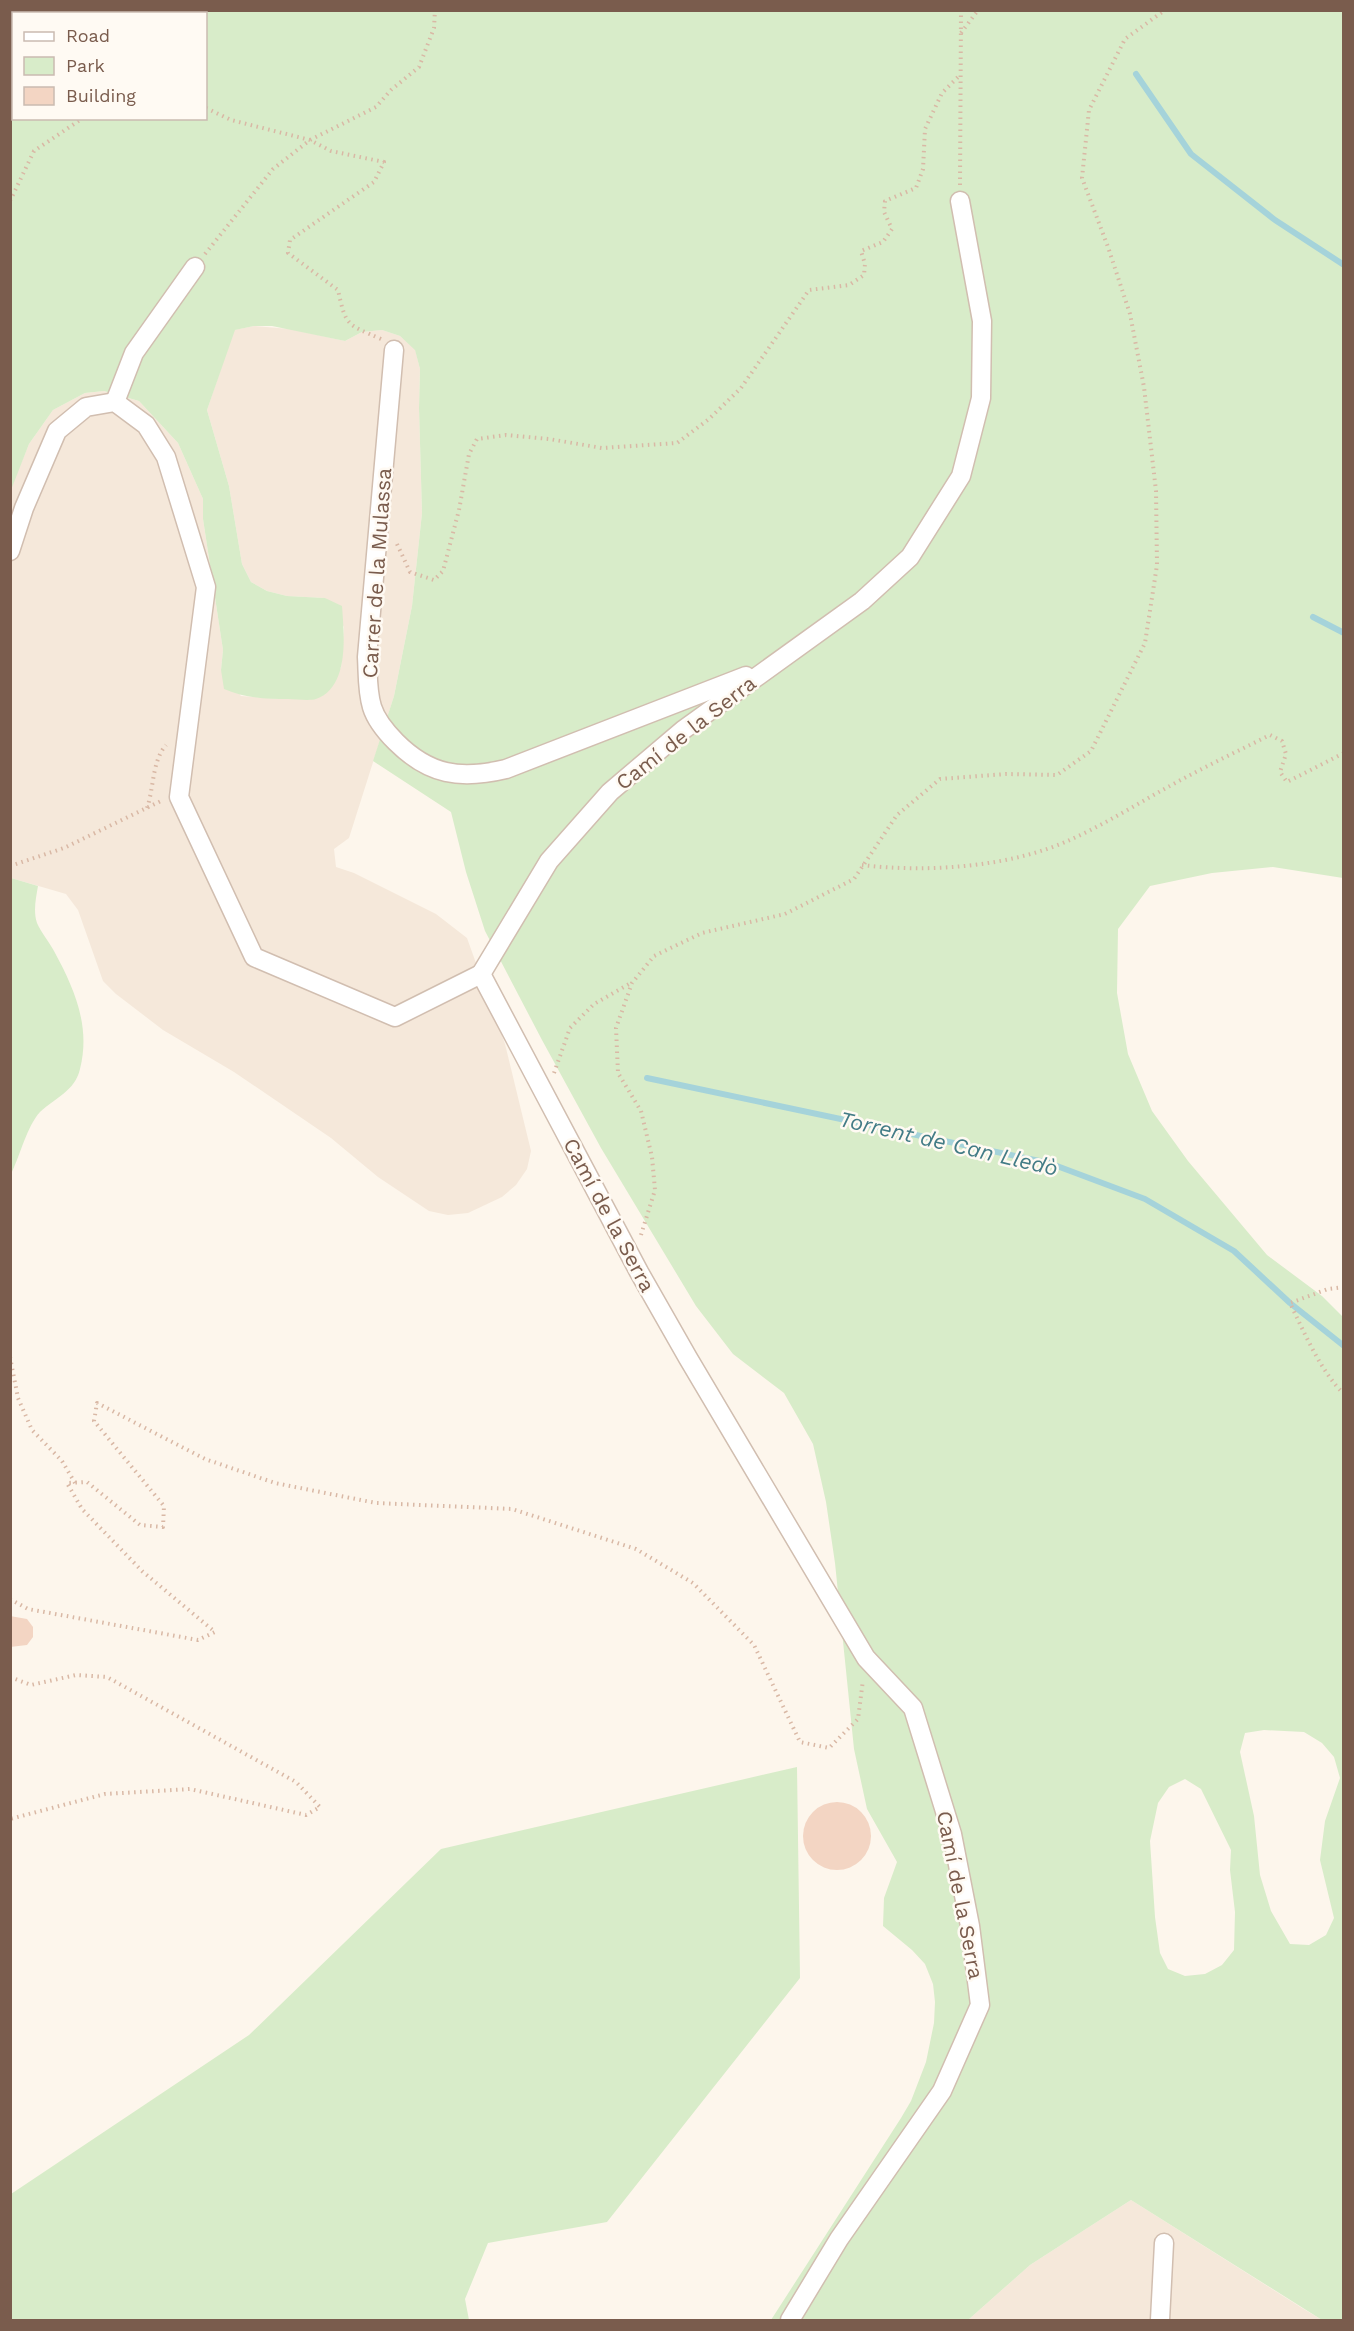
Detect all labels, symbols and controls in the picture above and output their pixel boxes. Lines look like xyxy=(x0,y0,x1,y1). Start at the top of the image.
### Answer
legend xyxy=(12,12,207,120)
text: Road xyxy=(66,25,110,46)
text: Park xyxy=(66,55,105,76)
text: Building xyxy=(66,85,136,106)
street label: Carrer de la Mulassa xyxy=(357,467,396,679)
street label: Camí de la Serra xyxy=(611,670,761,795)
water label: Torrent de Can Lledò xyxy=(837,1106,1061,1181)
street label: Camí de la Serra xyxy=(558,1133,661,1296)
street label: Camí de la Serra xyxy=(932,1809,989,1981)

